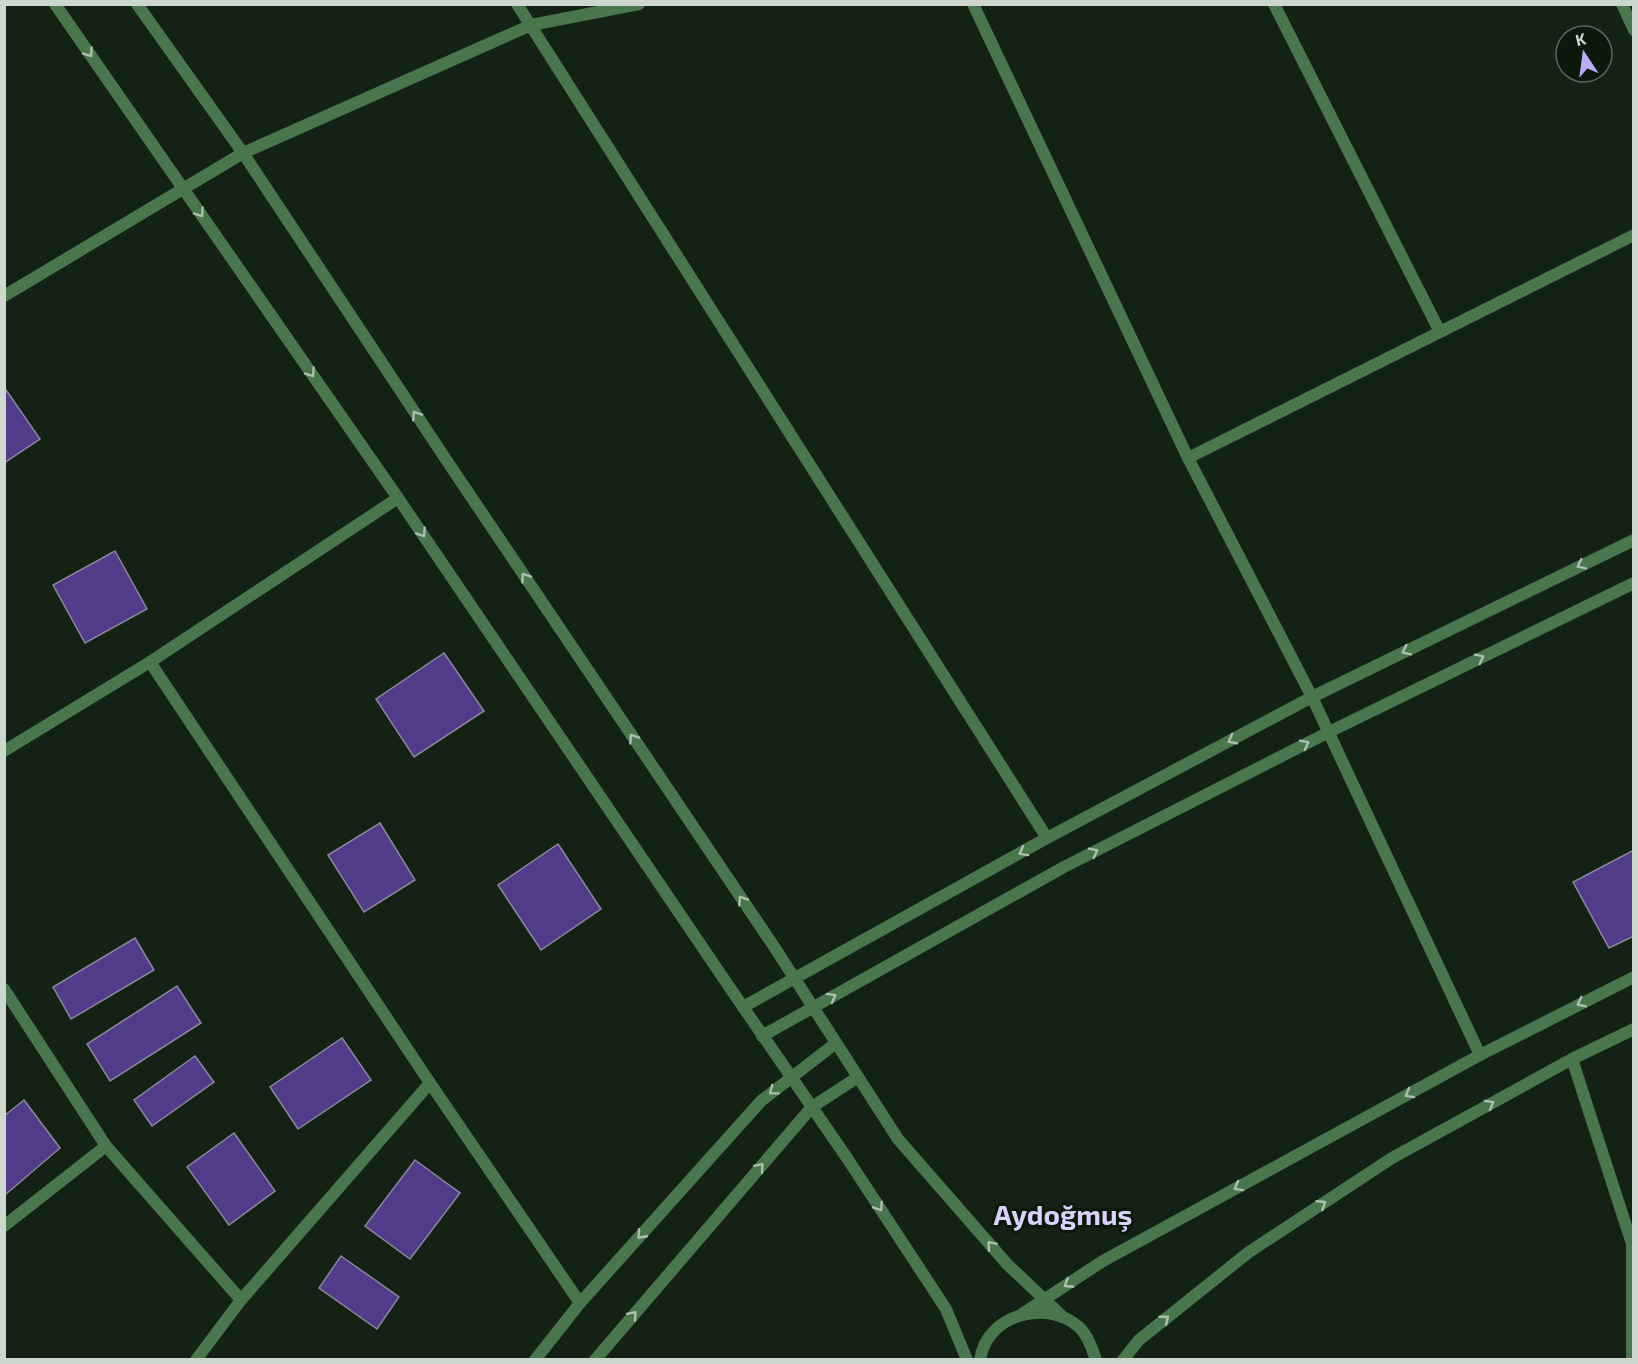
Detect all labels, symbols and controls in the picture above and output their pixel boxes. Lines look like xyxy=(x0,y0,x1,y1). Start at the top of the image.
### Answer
north arrow xyxy=(1554,24,1614,84)
text: K xyxy=(1573,28,1588,49)
one-way arrow xyxy=(82,46,93,57)
one-way arrow xyxy=(193,206,204,217)
one-way arrow xyxy=(304,366,315,377)
one-way arrow xyxy=(412,410,423,421)
one-way arrow xyxy=(415,527,426,538)
one-way arrow xyxy=(1576,558,1587,570)
one-way arrow xyxy=(521,572,532,583)
one-way arrow xyxy=(1401,644,1412,656)
one-way arrow xyxy=(1474,654,1485,666)
one-way arrow xyxy=(1228,733,1238,744)
one-way arrow xyxy=(630,734,641,745)
one-way arrow xyxy=(1299,740,1310,751)
one-way arrow xyxy=(1019,845,1029,856)
one-way arrow xyxy=(1088,848,1098,859)
one-way arrow xyxy=(738,896,750,906)
one-way arrow xyxy=(826,993,836,1005)
one-way arrow xyxy=(1577,996,1588,1007)
one-way arrow xyxy=(768,1084,779,1095)
one-way arrow xyxy=(1405,1087,1415,1098)
one-way arrow xyxy=(1484,1100,1494,1111)
one-way arrow xyxy=(753,1163,764,1174)
one-way arrow xyxy=(1233,1180,1244,1191)
district label: Aydoğmuş xyxy=(994,1197,1133,1232)
one-way arrow xyxy=(872,1200,883,1211)
one-way arrow xyxy=(1315,1200,1326,1211)
one-way arrow xyxy=(637,1228,648,1238)
one-way arrow xyxy=(987,1241,998,1252)
one-way arrow xyxy=(1064,1277,1075,1288)
one-way arrow xyxy=(626,1311,637,1322)
one-way arrow xyxy=(1158,1315,1169,1326)

